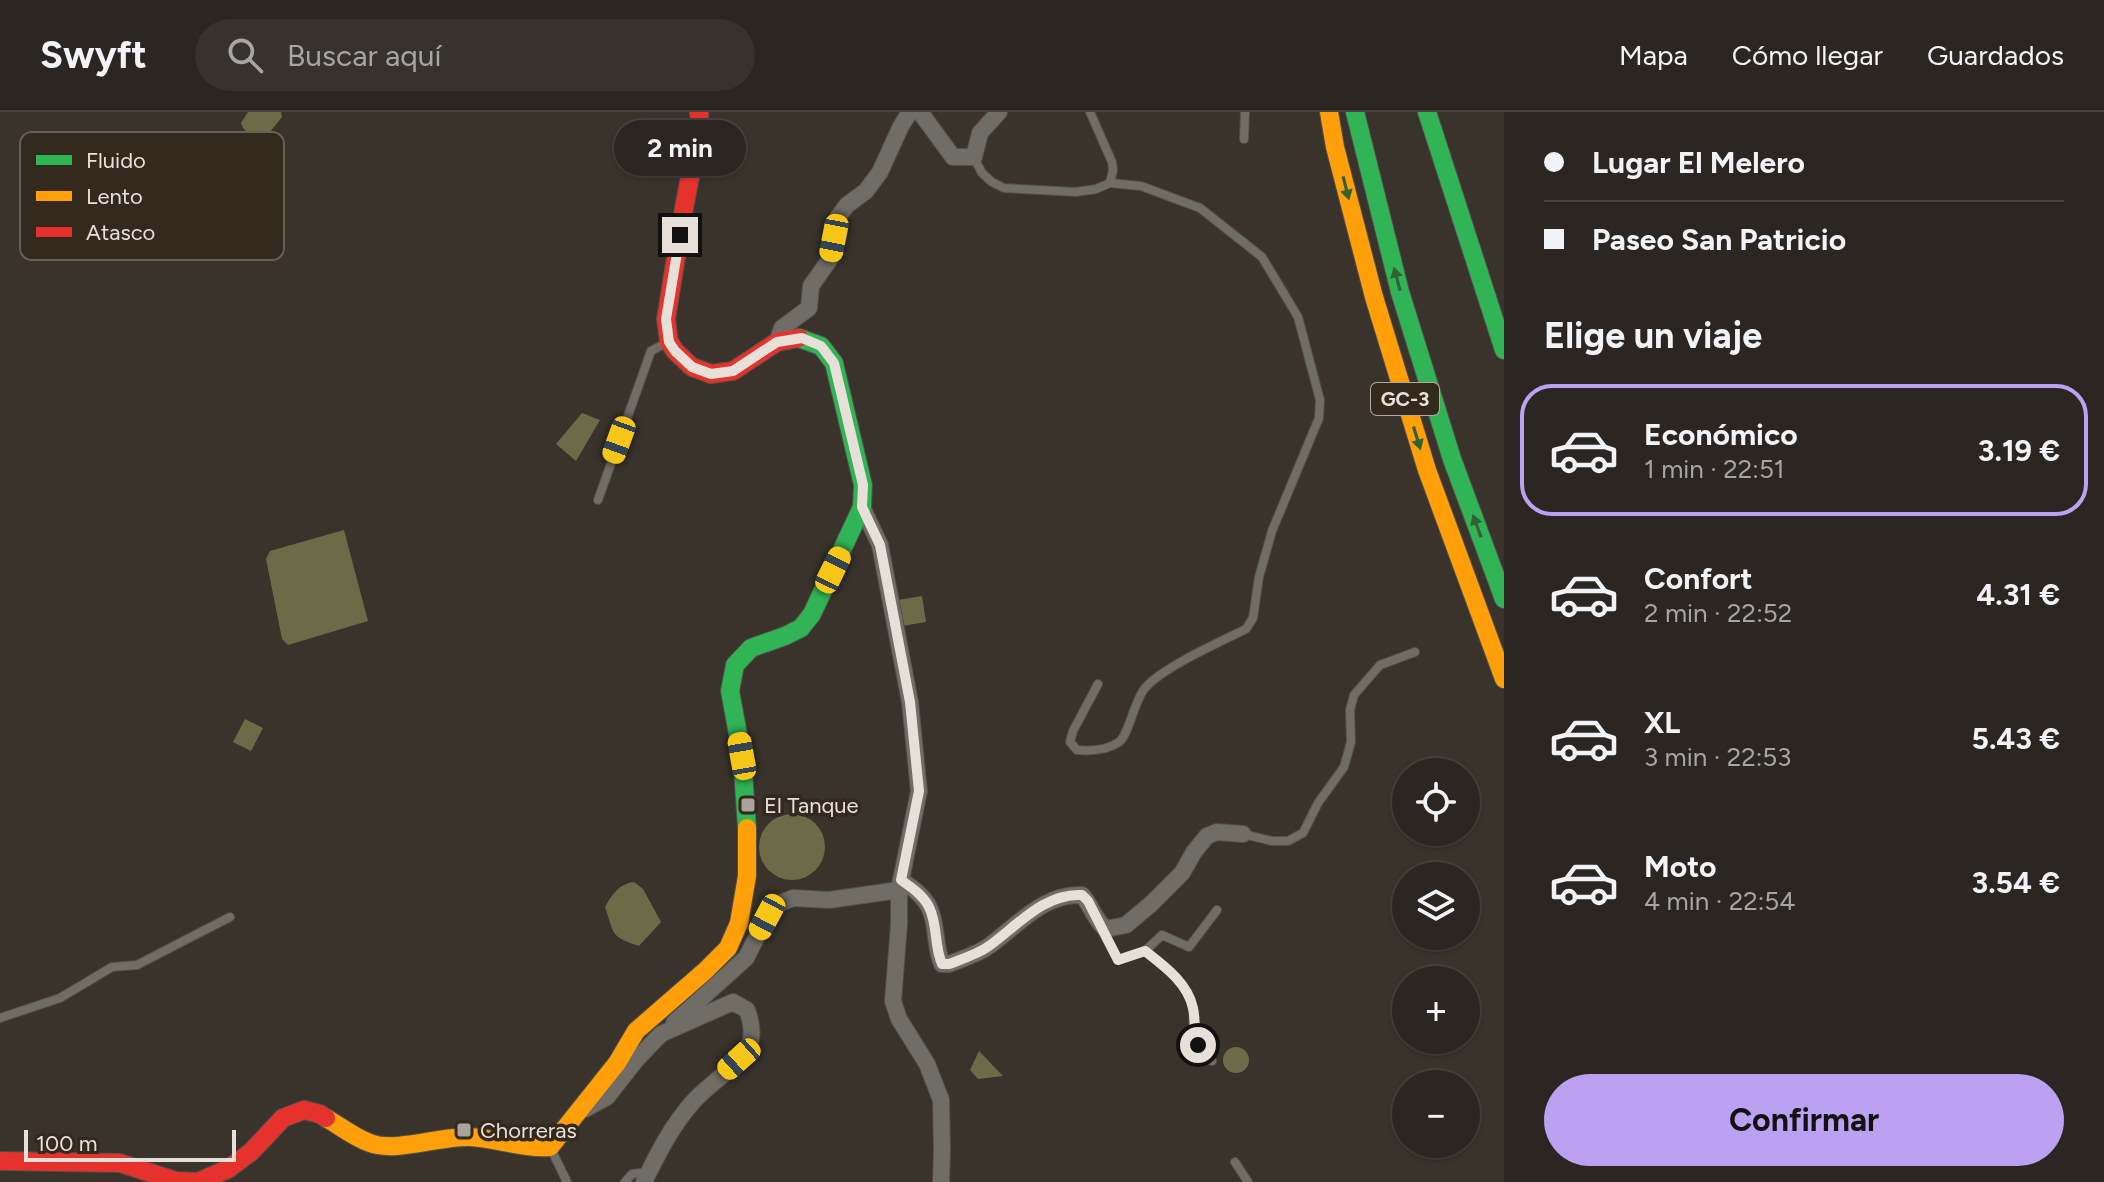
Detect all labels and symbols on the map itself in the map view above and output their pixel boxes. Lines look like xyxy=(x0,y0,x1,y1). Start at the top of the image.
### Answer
callout: 2 min xyxy=(614,119,746,175)
legend xyxy=(20,132,284,260)
text: Fluido xyxy=(86,147,146,174)
one-way arrow xyxy=(1340,176,1352,201)
text: Lento xyxy=(86,183,143,210)
car xyxy=(818,212,850,264)
route end xyxy=(662,217,698,253)
text: Atasco xyxy=(86,219,155,246)
one-way arrow xyxy=(1390,267,1402,292)
road number: GC-3 xyxy=(1371,383,1439,415)
car xyxy=(600,413,638,467)
one-way arrow xyxy=(1411,426,1424,450)
one-way arrow xyxy=(1470,514,1483,538)
car xyxy=(812,543,854,597)
car xyxy=(726,730,758,782)
place label: El Tanque xyxy=(764,792,859,819)
marker: El Tanque xyxy=(739,796,757,814)
car xyxy=(745,890,789,944)
route start xyxy=(1180,1027,1216,1063)
car xyxy=(713,1034,765,1084)
place label: Chorreras xyxy=(480,1117,577,1144)
marker: Chorreras xyxy=(455,1121,473,1139)
scale bar xyxy=(24,1126,236,1162)

